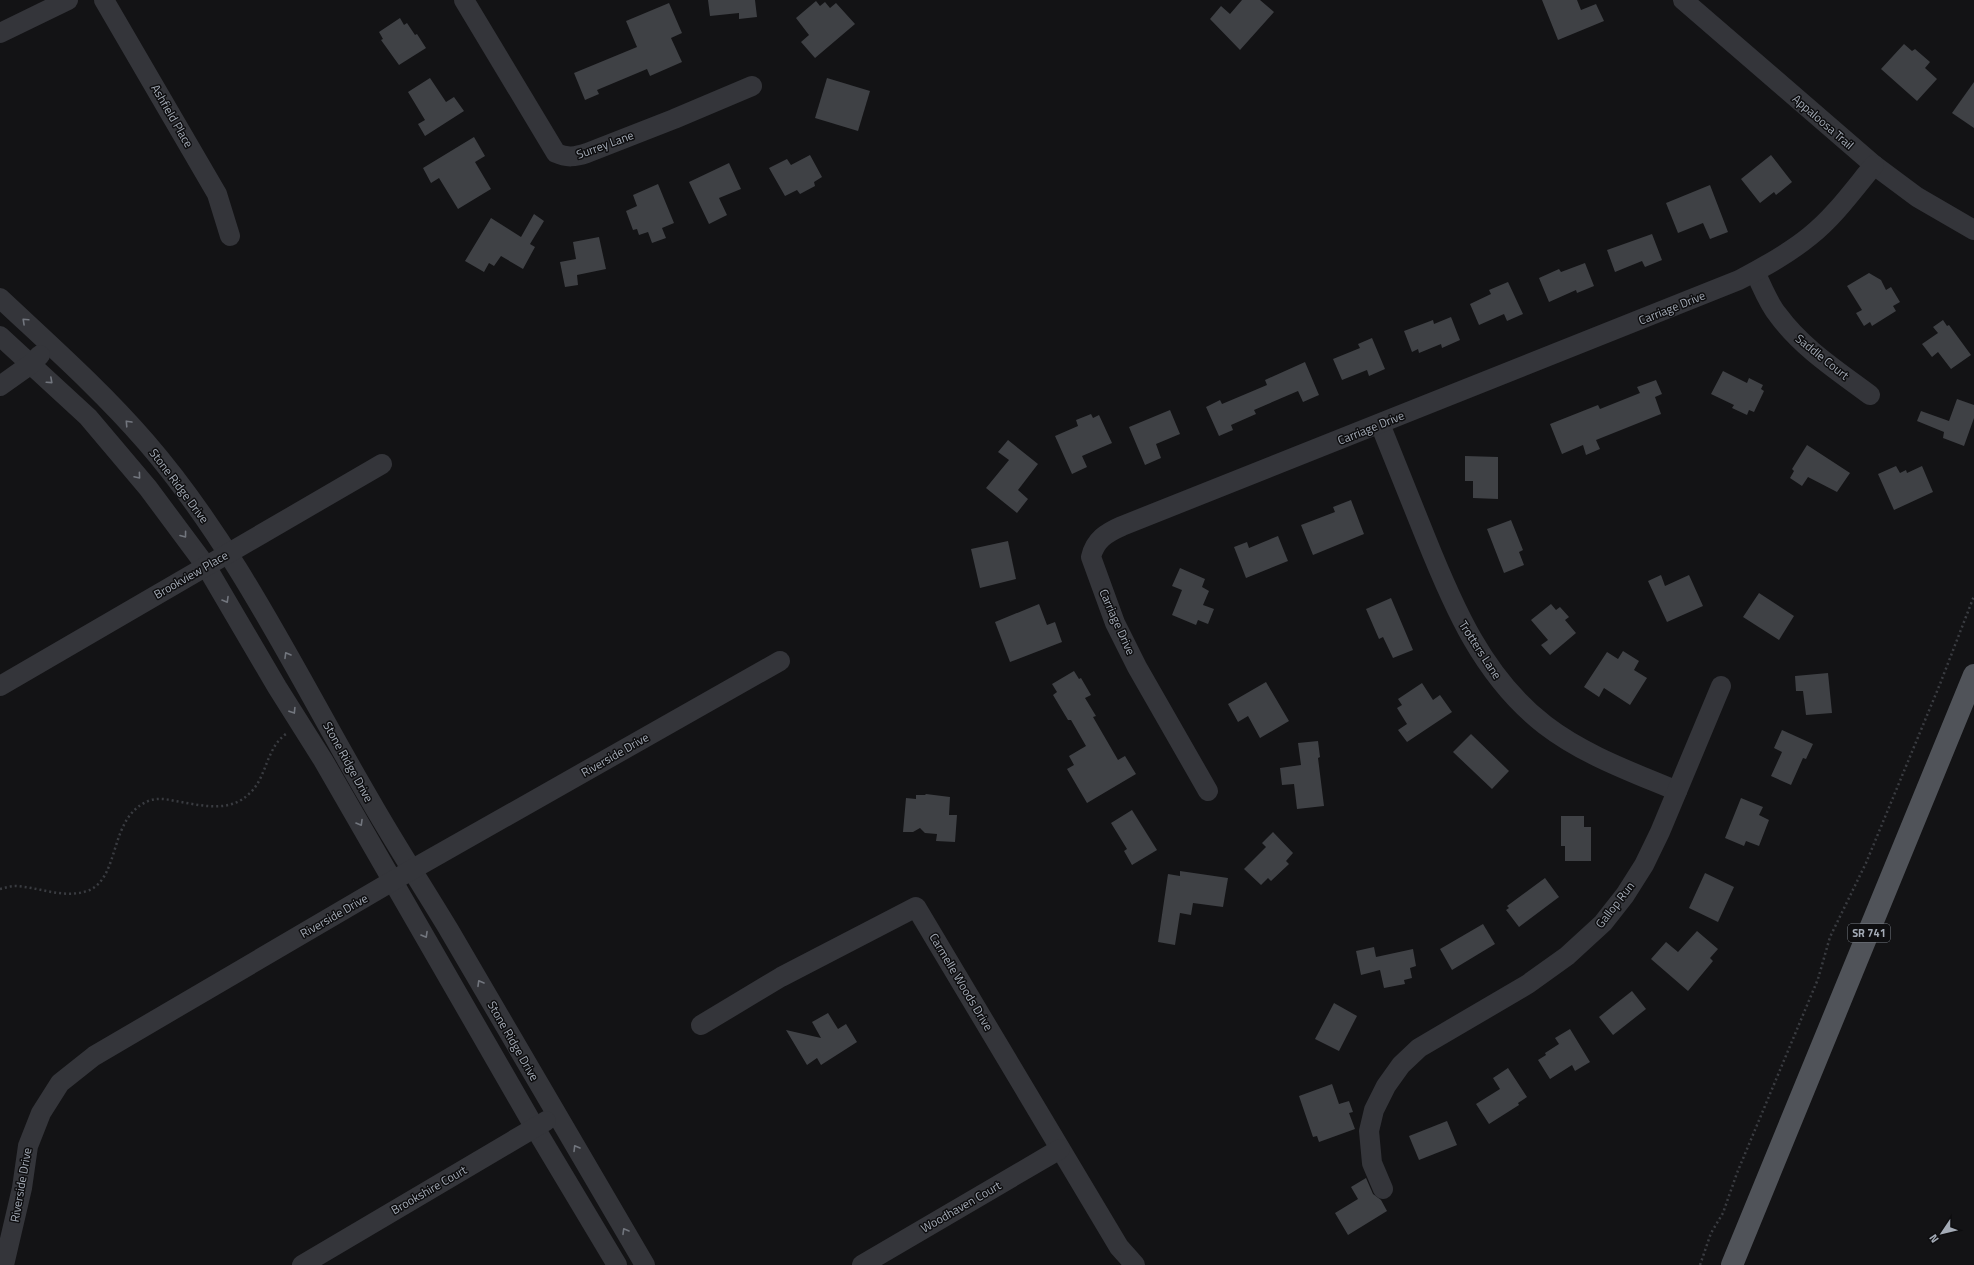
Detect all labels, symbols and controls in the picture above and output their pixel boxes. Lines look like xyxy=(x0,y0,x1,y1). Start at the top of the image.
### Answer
street label: Ashfield Place xyxy=(147,80,198,151)
street label: Appaloosa Trail xyxy=(1788,89,1858,154)
street label: Surrey Lane xyxy=(574,125,636,164)
street label: Carriage Drive xyxy=(1636,286,1708,330)
one-way arrow xyxy=(22,319,29,326)
street label: Saddle Court xyxy=(1791,329,1854,385)
one-way arrow xyxy=(45,377,52,384)
street label: Carriage Drive xyxy=(1335,406,1407,450)
one-way arrow xyxy=(125,420,133,428)
street label: Stone Ridge Drive xyxy=(145,444,214,527)
one-way arrow xyxy=(134,471,141,479)
one-way arrow xyxy=(179,531,187,538)
street label: Brookview Place xyxy=(150,546,232,604)
street label: Carriage Drive xyxy=(1094,586,1140,658)
one-way arrow xyxy=(222,596,229,603)
street label: Trotters Lane xyxy=(1454,617,1507,683)
one-way arrow xyxy=(285,651,292,659)
one-way arrow xyxy=(288,707,295,714)
street label: Stone Ridge Drive xyxy=(318,718,378,806)
street label: Riverside Drive xyxy=(577,727,652,782)
one-way arrow xyxy=(355,819,362,826)
street label: Gallop Run xyxy=(1590,877,1639,932)
street label: Riverside Drive xyxy=(296,888,371,943)
road number: SR 741 xyxy=(1848,924,1890,942)
street label: Carmelle Woods Drive xyxy=(925,929,998,1034)
one-way arrow xyxy=(420,931,428,938)
one-way arrow xyxy=(477,980,484,987)
street label: Stone Ridge Drive xyxy=(483,997,544,1084)
one-way arrow xyxy=(573,1145,581,1152)
street label: Riverside Drive xyxy=(5,1146,36,1224)
street label: Brookshire Court xyxy=(387,1160,471,1219)
street label: Woodhaven Court xyxy=(917,1175,1005,1237)
north arrow xyxy=(1922,1213,1962,1253)
one-way arrow xyxy=(623,1228,630,1235)
text: N xyxy=(1925,1231,1943,1246)

